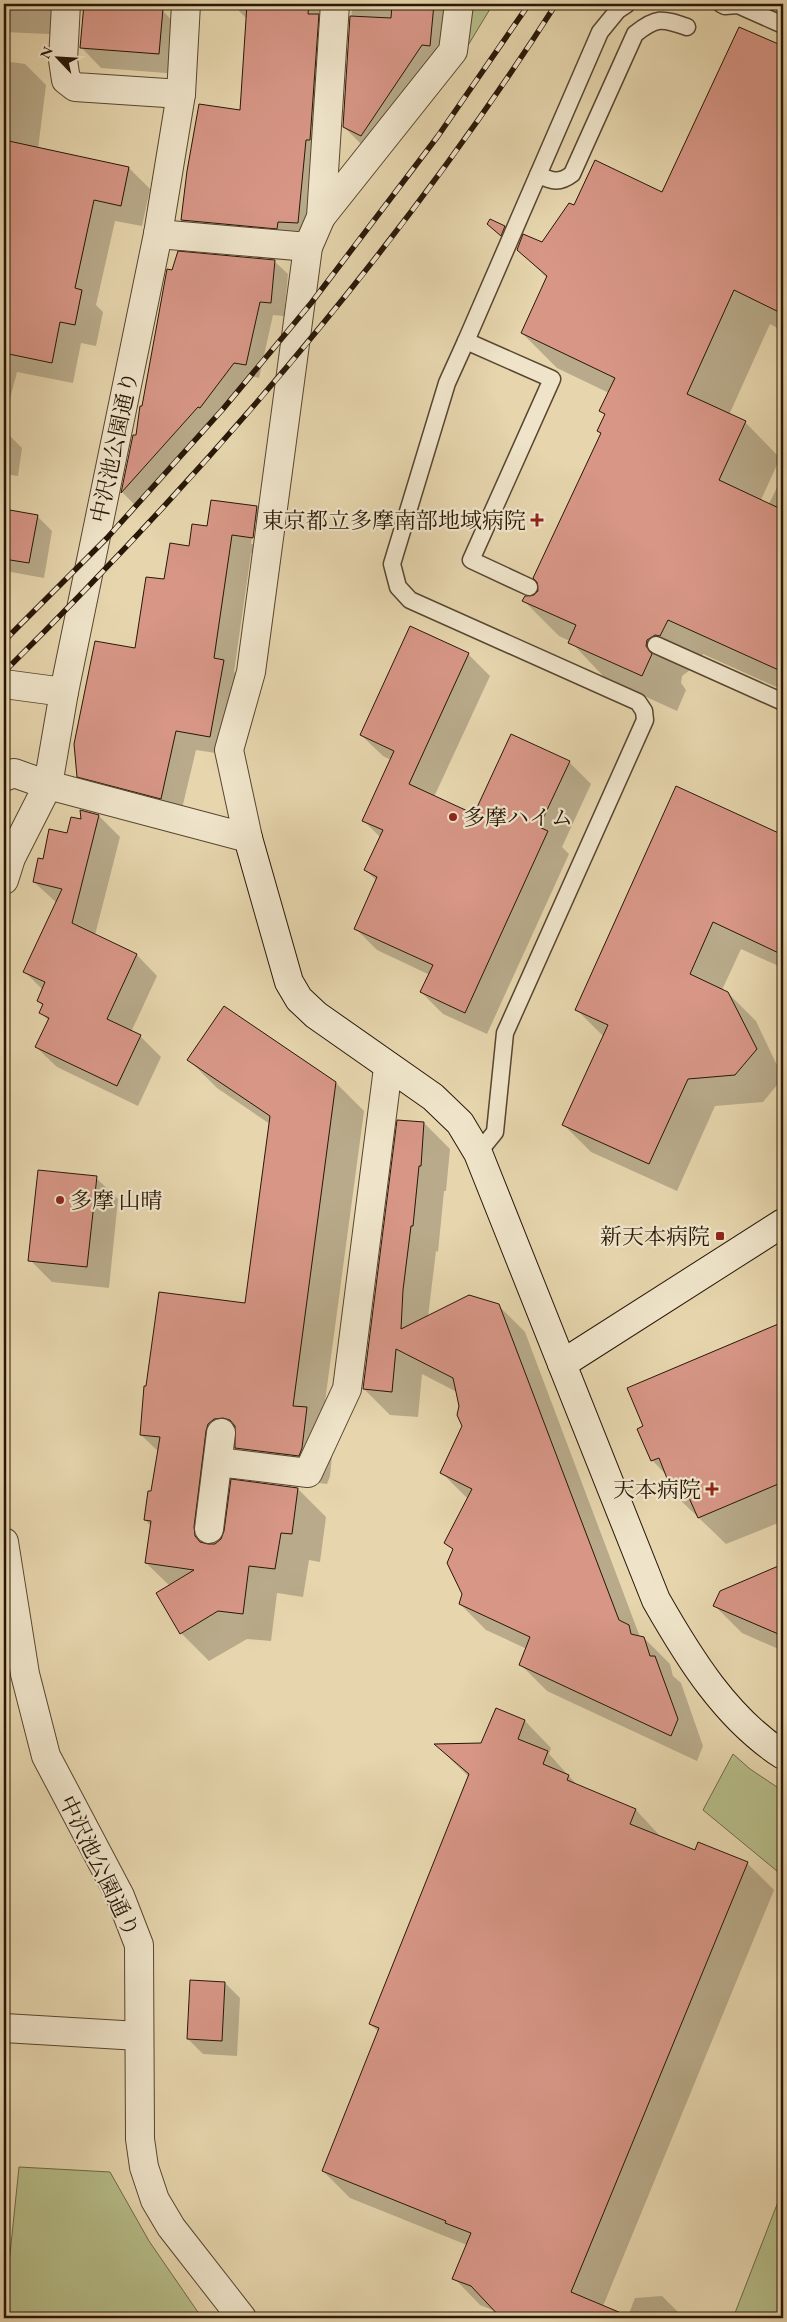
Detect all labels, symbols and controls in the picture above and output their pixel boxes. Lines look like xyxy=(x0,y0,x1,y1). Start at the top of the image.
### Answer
north arrow xyxy=(32,32,82,82)
text: N xyxy=(36,43,57,61)
street label: 中沢池公園通り xyxy=(84,369,145,525)
place label: 東京都立多摩南部地域病院 xyxy=(262,506,526,535)
marker: 東京都立多摩南部地域病院 xyxy=(530,513,544,527)
place label: 多摩ハイム xyxy=(463,803,573,832)
marker: 多摩ハイム xyxy=(447,811,459,823)
place label: 多摩 山晴 xyxy=(70,1186,162,1215)
marker: 多摩 山晴 xyxy=(54,1194,66,1206)
place label: 新天本病院 xyxy=(600,1222,710,1251)
marker: 新天本病院 xyxy=(714,1230,726,1242)
place label: 天本病院 xyxy=(613,1475,701,1504)
marker: 天本病院 xyxy=(705,1482,719,1496)
street label: 中沢池公園通り xyxy=(53,1791,146,1942)

